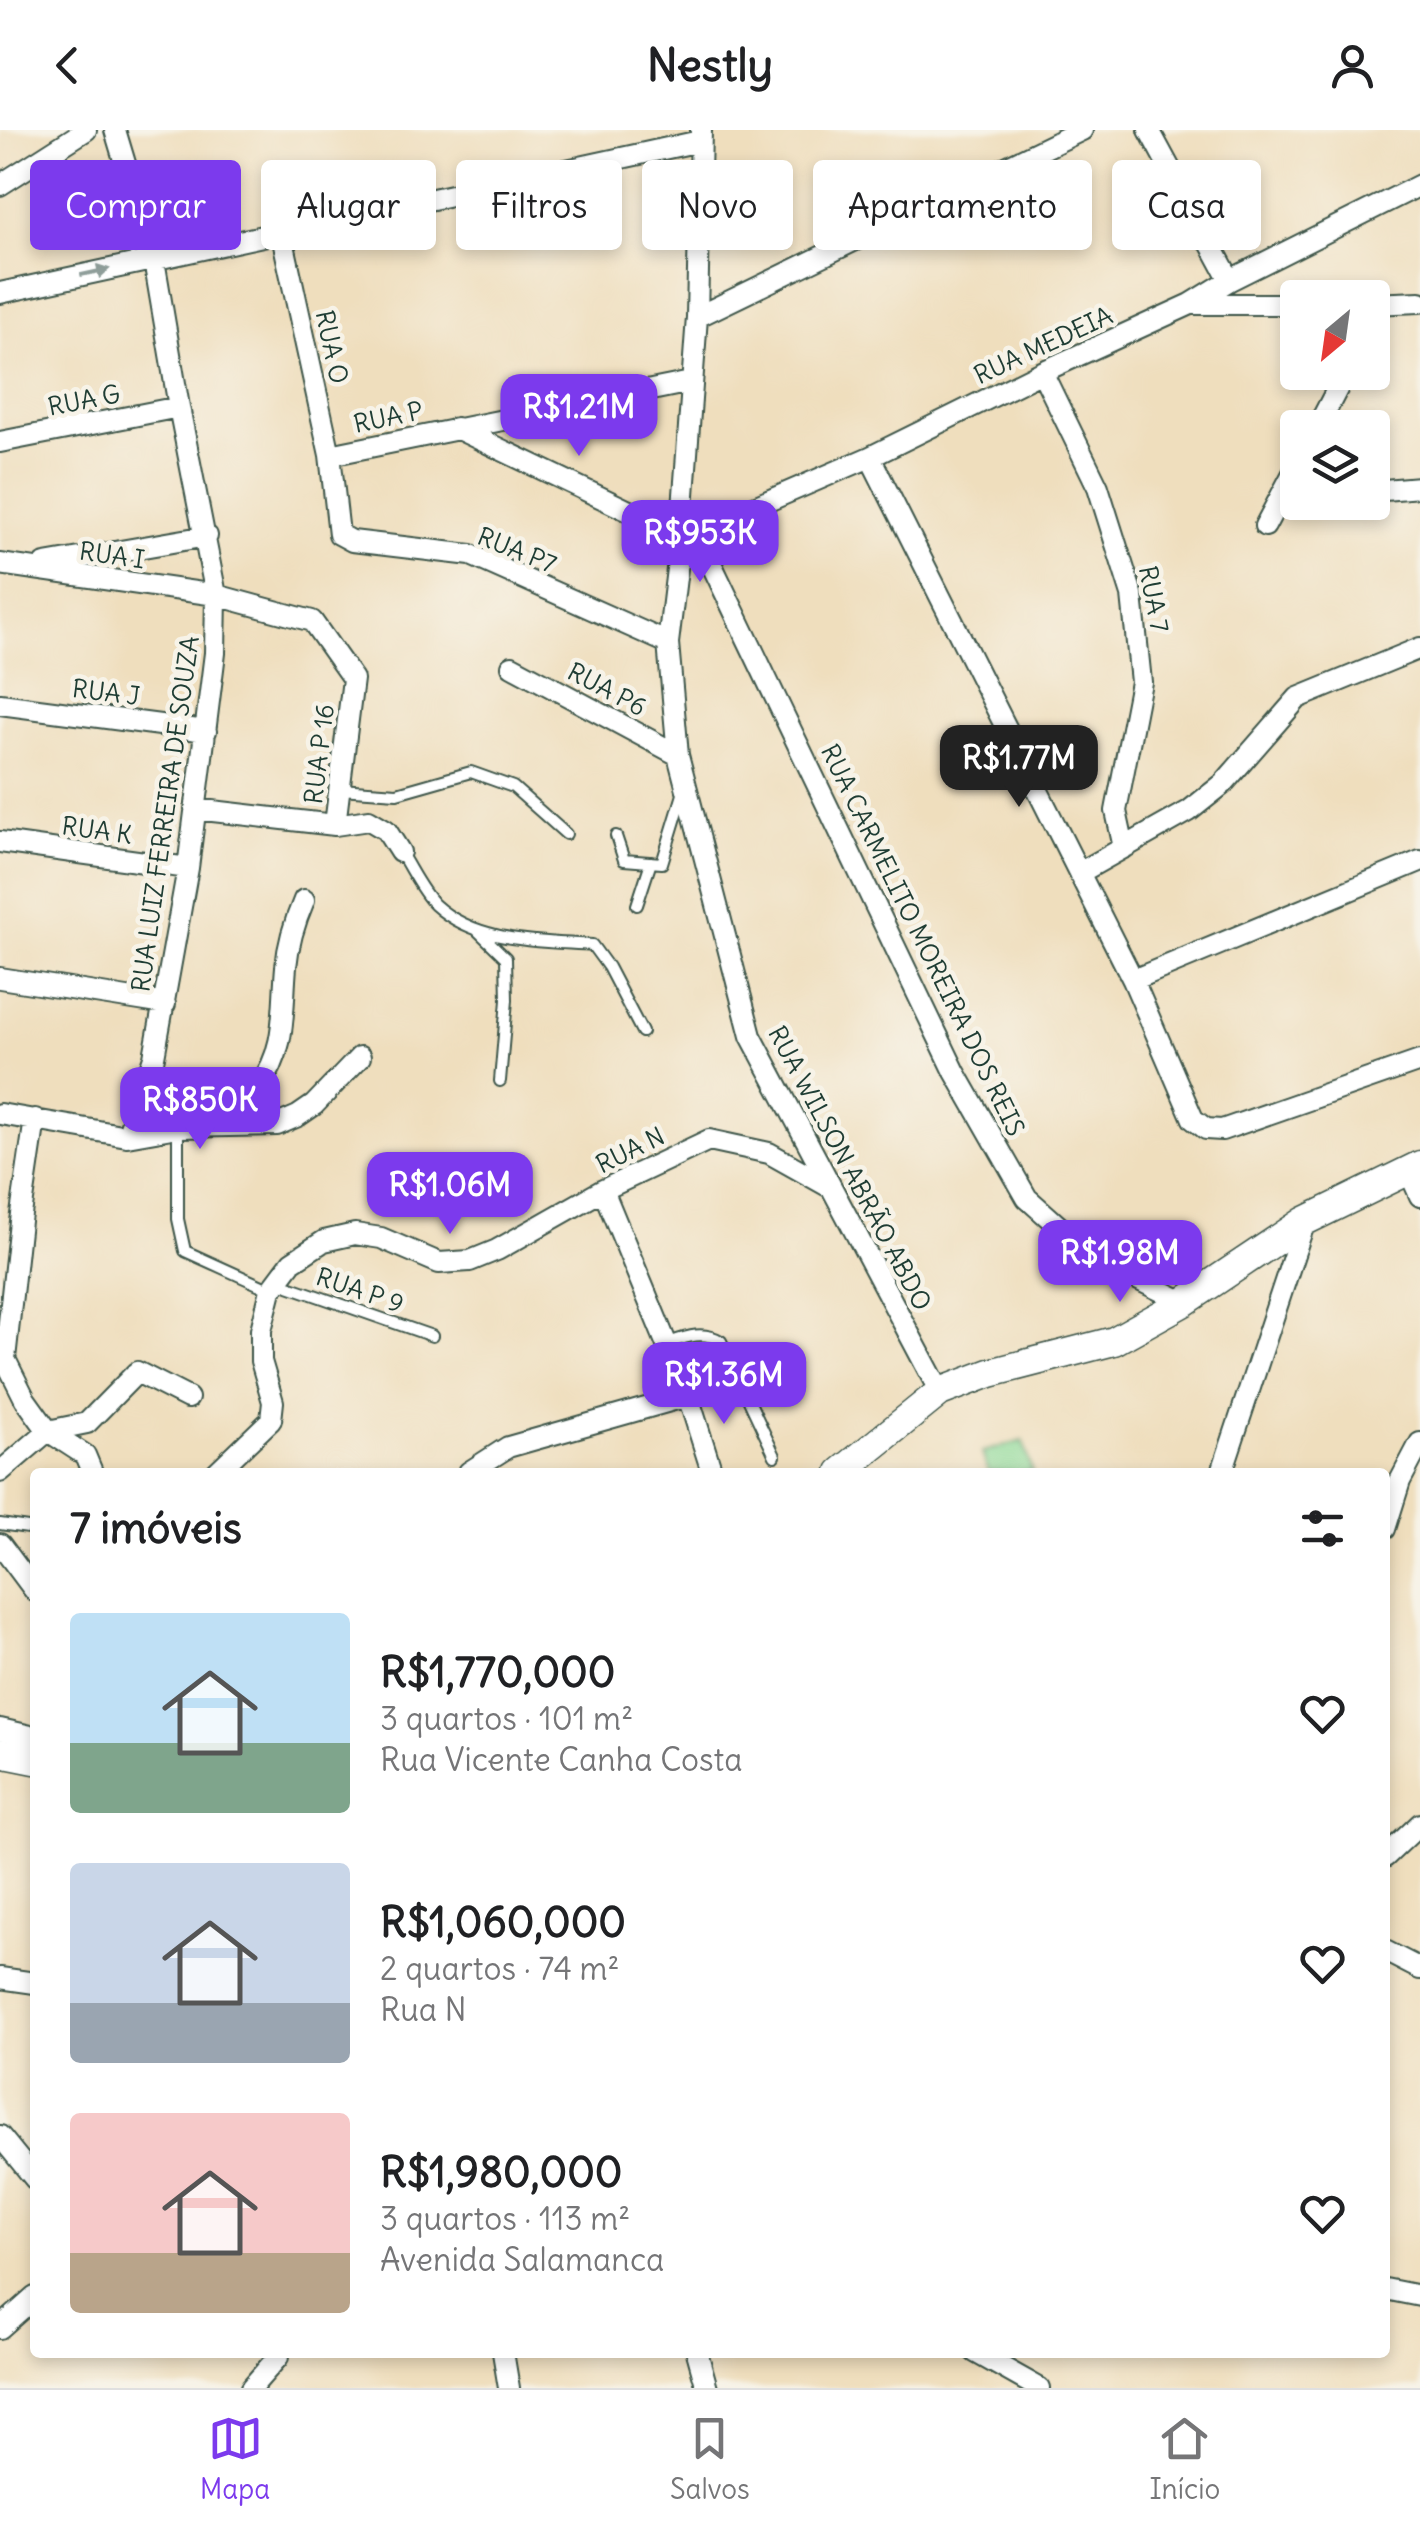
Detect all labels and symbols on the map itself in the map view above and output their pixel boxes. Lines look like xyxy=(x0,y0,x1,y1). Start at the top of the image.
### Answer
one-way arrow xyxy=(80,264,111,280)
north arrow xyxy=(1280,280,1390,390)
street label: RUA MEDEIA xyxy=(969,299,1117,391)
street label: RUA O xyxy=(309,307,355,387)
pin: R$1.21M xyxy=(487,374,671,459)
street label: RUA G xyxy=(45,377,123,423)
street label: RUA P xyxy=(350,394,426,440)
pin: R$953K xyxy=(619,500,781,585)
street label: RUA P7 xyxy=(473,520,561,580)
street label: RUA I xyxy=(77,535,147,575)
street label: RUA 7 xyxy=(1132,563,1176,635)
street label: RUA LUIZ FERREIRA DE SOUZA xyxy=(124,634,206,994)
street label: RUA P6 xyxy=(562,655,652,723)
street label: RUA J xyxy=(70,672,142,712)
street label: RUA P 16 xyxy=(297,702,341,806)
pin: R$1.77M xyxy=(927,725,1111,810)
street label: RUA CARMELITO MOREIRA DOS REIS xyxy=(814,739,1032,1141)
street label: RUA K xyxy=(60,809,135,851)
street label: RUA WILSON ABRÃO ABDO xyxy=(761,1020,939,1316)
pin: R$850K xyxy=(119,1067,281,1152)
street label: RUA N xyxy=(591,1120,669,1180)
pin: R$1.06M xyxy=(358,1152,542,1237)
pin: R$1.98M xyxy=(1028,1220,1212,1305)
street label: RUA P 9 xyxy=(312,1260,408,1320)
pin: R$1.36M xyxy=(632,1342,816,1427)

